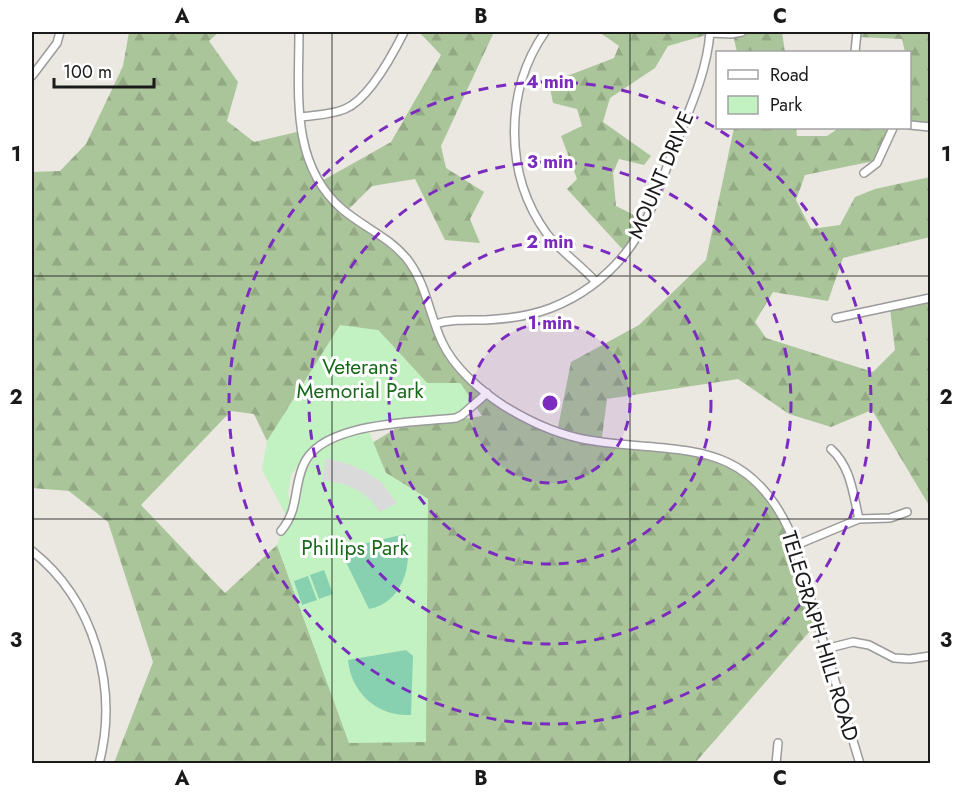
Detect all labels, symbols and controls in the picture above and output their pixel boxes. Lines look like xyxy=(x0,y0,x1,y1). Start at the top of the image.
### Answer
text: A xyxy=(174,2,190,31)
text: B xyxy=(474,2,488,31)
text: C xyxy=(773,2,787,31)
scale bar xyxy=(54,51,154,89)
legend xyxy=(716,51,911,129)
text: 100 m xyxy=(63,59,112,85)
text: Road xyxy=(770,62,809,88)
text: 4 min xyxy=(526,69,574,95)
text: Park xyxy=(770,92,802,118)
street label: MOUNT DRIVE xyxy=(621,107,701,243)
text: 1 xyxy=(11,140,21,169)
text: 1 xyxy=(941,140,951,169)
text: 3 min xyxy=(527,149,573,175)
text: 2 min xyxy=(526,229,574,255)
text: 1 min xyxy=(528,310,572,336)
park label: Veterans Memorial Park xyxy=(297,352,424,406)
text: 2 xyxy=(9,383,23,412)
text: 2 xyxy=(939,383,953,412)
centre of rings xyxy=(540,393,560,413)
street label: TELEGRAPH HILL ROAD xyxy=(774,527,866,745)
park label: Phillips Park xyxy=(301,533,409,563)
text: 3 xyxy=(10,626,22,655)
text: 3 xyxy=(940,626,952,655)
text: A xyxy=(174,764,190,793)
text: B xyxy=(474,764,488,793)
text: C xyxy=(773,764,787,793)

